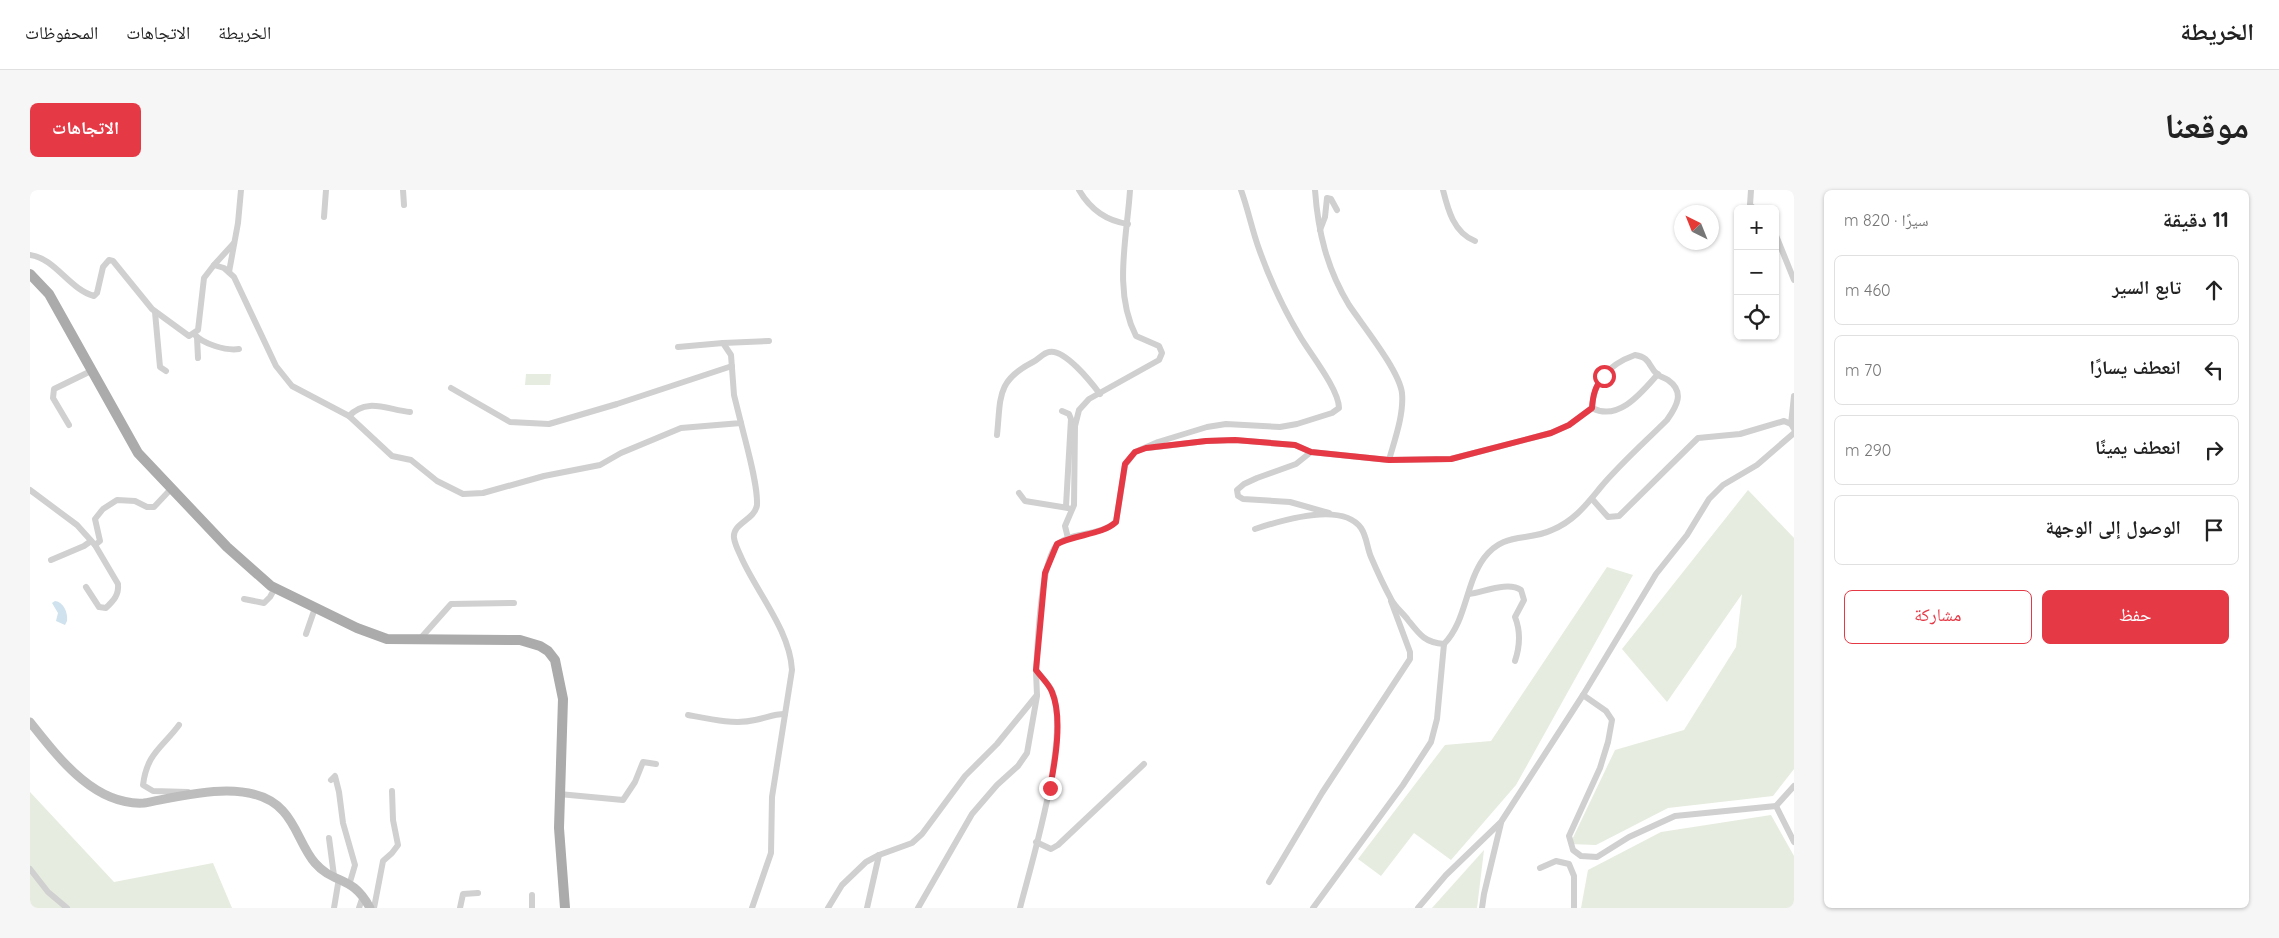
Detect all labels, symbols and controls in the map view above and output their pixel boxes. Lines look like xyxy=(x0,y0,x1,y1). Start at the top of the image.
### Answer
text: الخريطة xyxy=(2180,16,2254,46)
text: المحفوظات xyxy=(25,21,98,44)
text: الاتجاهات xyxy=(126,21,190,44)
text: الخريطة xyxy=(218,21,271,44)
button: الاتجاهات xyxy=(30,103,141,157)
text: موقعنا xyxy=(2164,103,2249,147)
north arrow xyxy=(1674,205,1719,250)
map controls xyxy=(1734,205,1779,340)
button: + xyxy=(1734,205,1779,250)
text: 11 دقيقة xyxy=(2163,206,2229,232)
text: سيرًا · 820 m xyxy=(1844,210,1928,230)
button: − xyxy=(1734,250,1779,295)
text: تابع السير xyxy=(2112,275,2181,299)
icon: ahead xyxy=(2200,276,2228,304)
text: 460 m xyxy=(1845,280,1891,300)
button: locate xyxy=(1734,295,1779,340)
text: انعطف يسارًا xyxy=(2090,355,2181,379)
icon: left xyxy=(2200,356,2228,384)
text: 70 m xyxy=(1845,360,1882,380)
route start xyxy=(1593,365,1616,388)
text: انعطف يمينًا xyxy=(2095,435,2181,459)
icon: right xyxy=(2200,436,2228,464)
text: 290 m xyxy=(1845,440,1891,460)
text: الوصول إلى الوجهة xyxy=(2045,515,2181,539)
icon: arrive xyxy=(2200,516,2228,544)
button: مشاركة xyxy=(1844,590,2032,644)
button: حفظ xyxy=(2042,590,2229,644)
route end xyxy=(1039,777,1062,800)

